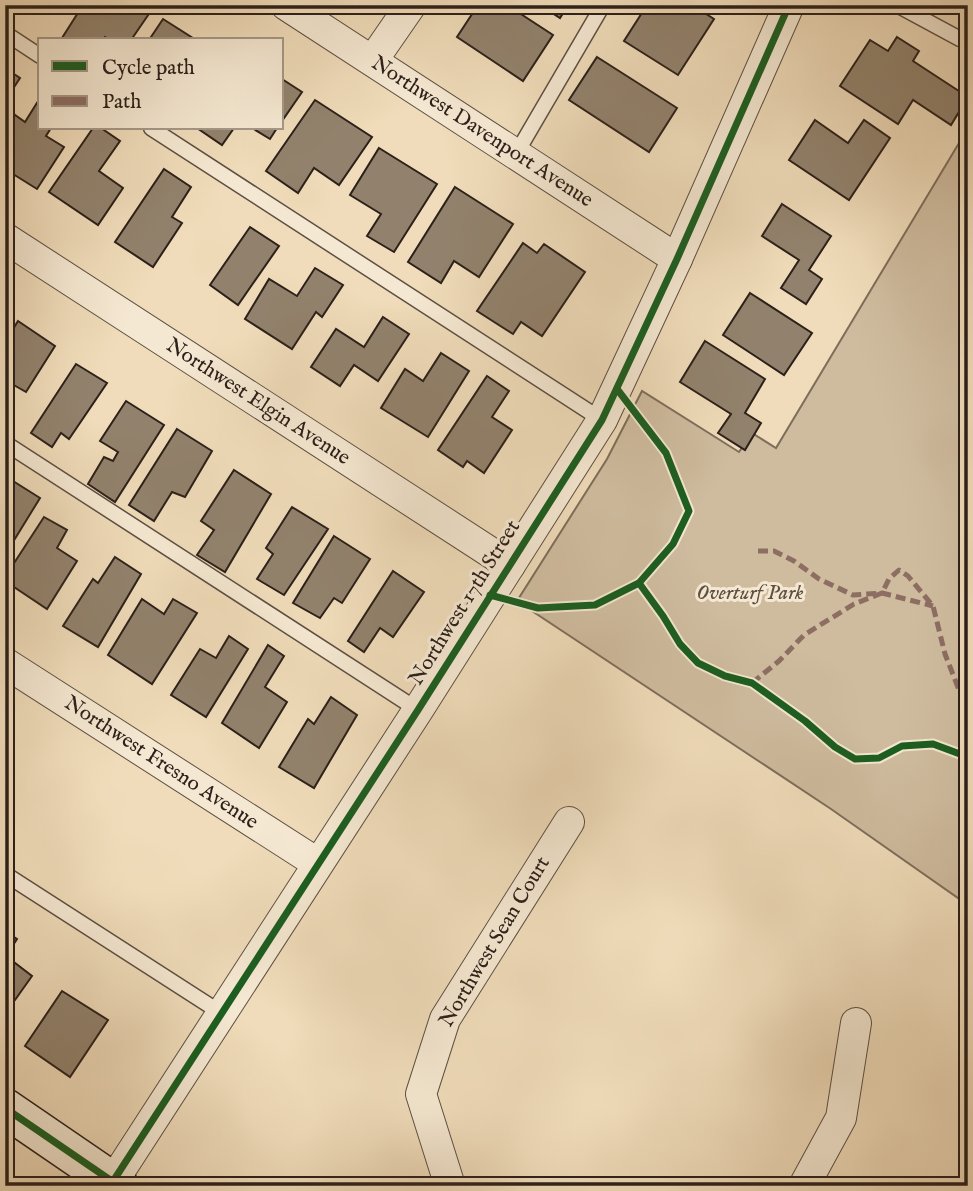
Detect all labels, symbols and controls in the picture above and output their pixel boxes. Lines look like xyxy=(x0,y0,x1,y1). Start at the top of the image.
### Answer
legend xyxy=(38,38,284,130)
street label: Northwest Davenport Avenue xyxy=(366,50,598,214)
text: Cycle path xyxy=(102,55,195,82)
text: Path xyxy=(102,89,141,116)
street label: Northwest Elgin Avenue xyxy=(161,332,356,472)
street label: Northwest 17th Street xyxy=(403,515,527,691)
park label: Overturf Park xyxy=(697,580,804,607)
street label: Northwest Fresno Avenue xyxy=(59,690,263,836)
street label: Northwest Sean Court xyxy=(433,852,557,1032)

